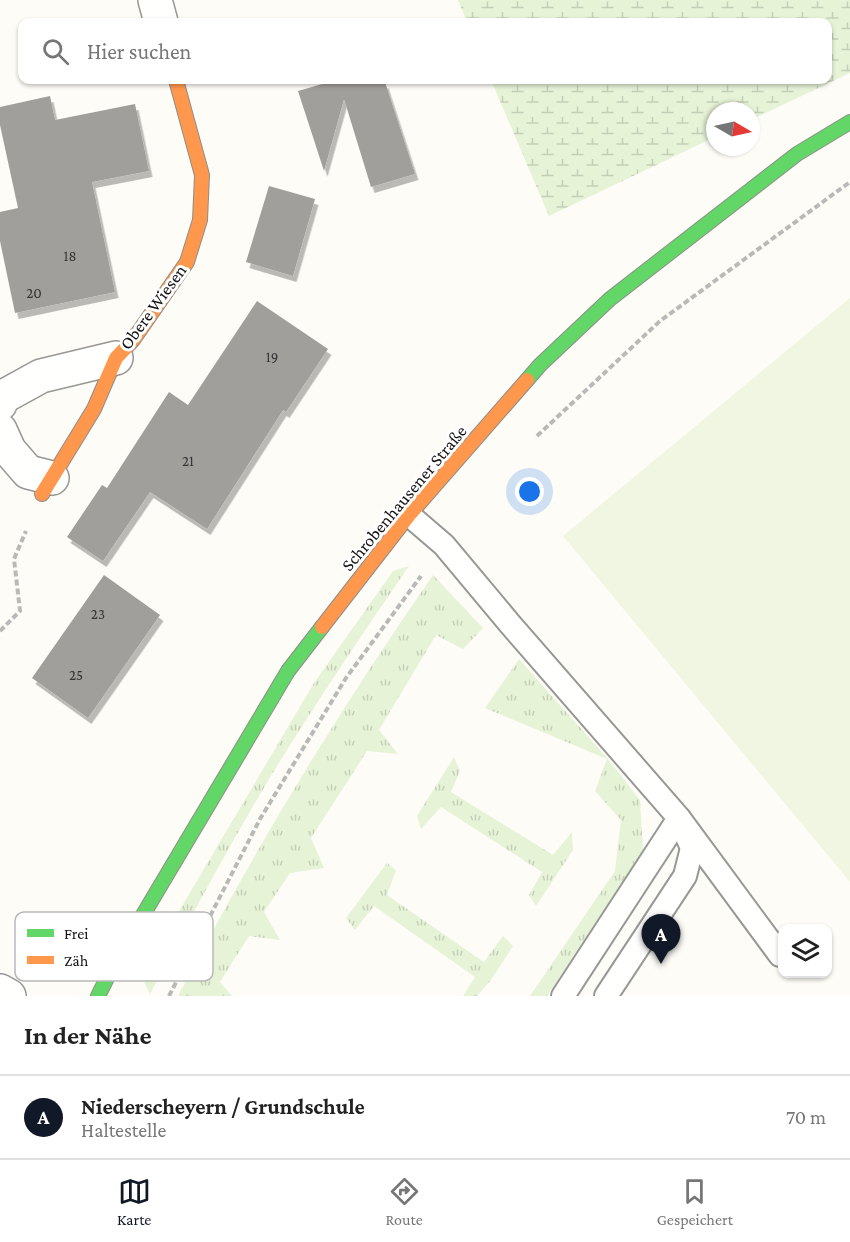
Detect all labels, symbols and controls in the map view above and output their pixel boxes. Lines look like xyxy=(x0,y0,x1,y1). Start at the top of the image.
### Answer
search box xyxy=(18,18,832,84)
icon: search xyxy=(39,35,72,68)
text: Hier suchen xyxy=(87,39,191,64)
north arrow xyxy=(706,102,760,156)
house number: 18 xyxy=(63,248,77,264)
street label: Obere Wiesen xyxy=(116,260,191,353)
house number: 20 xyxy=(26,285,42,301)
house number: 19 xyxy=(266,349,278,365)
street label: Schrobenhausener Straße xyxy=(337,421,471,575)
house number: 21 xyxy=(182,453,194,469)
your location xyxy=(515,477,544,506)
house number: 23 xyxy=(91,606,105,622)
house number: 25 xyxy=(69,667,83,683)
legend xyxy=(15,912,213,981)
pin: A xyxy=(642,914,680,964)
map controls xyxy=(778,924,832,978)
button: layers xyxy=(778,924,832,978)
text: Frei xyxy=(64,925,88,942)
text: Zäh xyxy=(64,952,89,969)
text: In der Nähe xyxy=(24,1021,152,1050)
text: Niederscheyern / Grundschule xyxy=(81,1094,365,1119)
text: A xyxy=(38,1106,49,1128)
text: 70 m xyxy=(786,1106,826,1128)
text: Haltestelle xyxy=(81,1119,166,1141)
tab: Karte xyxy=(117,1175,151,1228)
tab: Route xyxy=(385,1175,423,1228)
tab: Gespeichert xyxy=(657,1175,733,1228)

